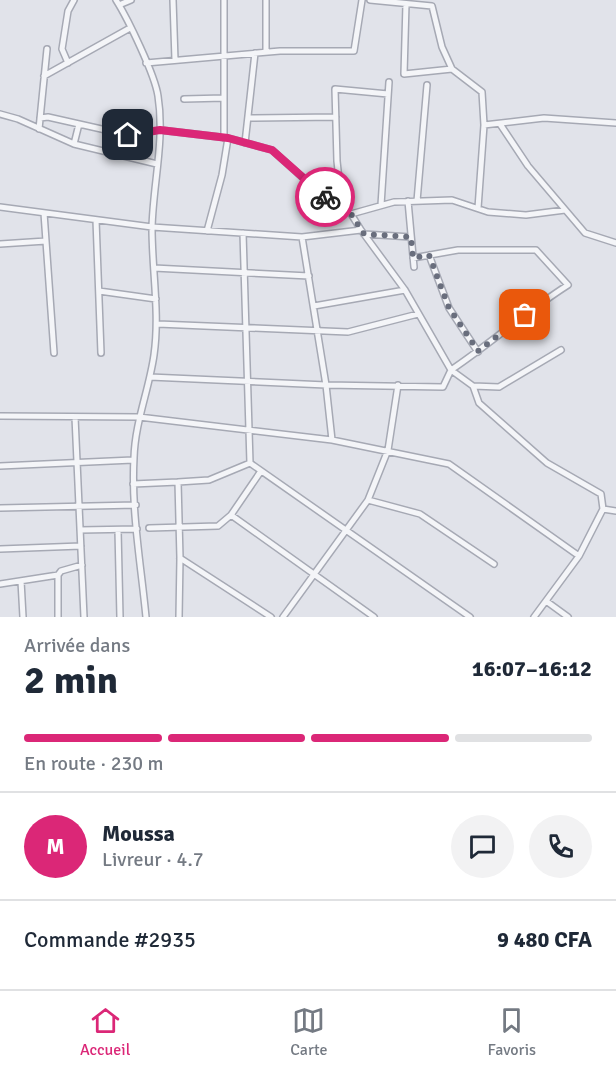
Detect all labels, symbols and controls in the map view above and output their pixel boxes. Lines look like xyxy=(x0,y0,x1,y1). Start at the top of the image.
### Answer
pin xyxy=(102,109,153,160)
icon: home xyxy=(111,118,144,151)
courier xyxy=(295,167,355,227)
icon: bike xyxy=(309,181,342,214)
pin xyxy=(499,289,550,340)
icon: bag xyxy=(508,298,541,331)
text: Arrivée dans xyxy=(24,633,130,658)
text: 16:07–16:12 xyxy=(472,655,592,682)
text: 2 min xyxy=(24,656,118,704)
text: En route · 230 m xyxy=(24,751,163,776)
button: chat xyxy=(451,815,514,878)
button: phone xyxy=(529,815,592,878)
text: Moussa xyxy=(102,820,175,847)
text: M xyxy=(46,833,65,860)
text: Livreur · 4.7 xyxy=(102,847,203,872)
text: Commande #2935 xyxy=(24,926,196,953)
text: 9 480 CFA xyxy=(497,926,592,953)
tab: Accueil xyxy=(80,1004,130,1060)
tab: Carte xyxy=(290,1004,328,1060)
tab: Favoris xyxy=(487,1004,536,1060)

